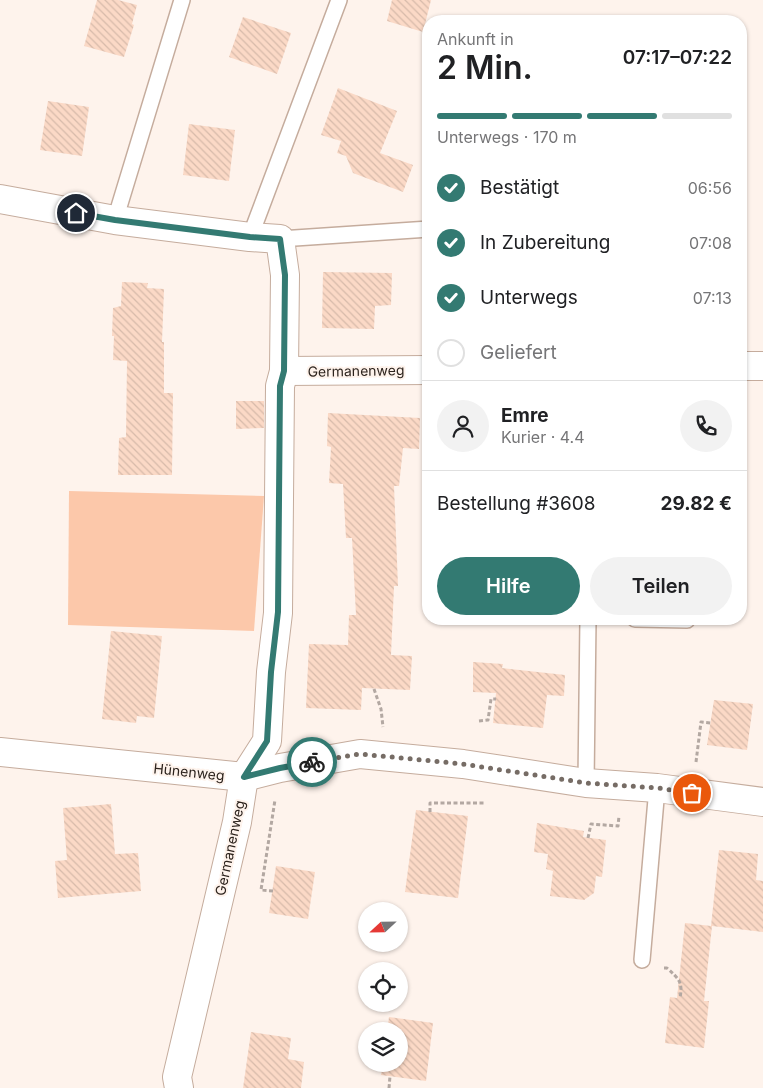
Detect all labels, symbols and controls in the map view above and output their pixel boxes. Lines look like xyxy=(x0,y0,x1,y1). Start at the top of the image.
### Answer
text: Ankunft in xyxy=(437,29,514,49)
text: 07:17–07:22 xyxy=(623,46,732,69)
text: 2 Min. xyxy=(437,48,533,87)
text: Unterwegs · 170 m xyxy=(437,127,577,147)
icon: check xyxy=(437,174,465,202)
text: Bestätigt xyxy=(480,176,559,199)
text: 06:56 xyxy=(688,178,732,198)
pin xyxy=(55,192,97,234)
icon: home xyxy=(62,199,90,227)
icon: check xyxy=(437,229,465,257)
text: In Zubereitung xyxy=(480,231,610,254)
text: 07:08 xyxy=(689,233,732,253)
icon: check xyxy=(437,284,465,312)
text: Unterwegs xyxy=(480,286,578,309)
text: 07:13 xyxy=(693,288,732,308)
text: Geliefert xyxy=(480,341,557,364)
street label: Germanenweg xyxy=(307,361,405,380)
button: person xyxy=(437,400,489,452)
button: phone xyxy=(680,400,732,452)
text: Emre xyxy=(501,404,548,427)
text: Kurier · 4.4 xyxy=(501,427,585,447)
text: Bestellung #3608 xyxy=(437,492,596,515)
text: 29.82 € xyxy=(661,492,732,515)
button: Hilfe xyxy=(437,557,580,615)
button: Teilen xyxy=(590,557,732,615)
courier xyxy=(287,737,337,787)
icon: bike xyxy=(298,748,326,776)
street label: Hünenweg xyxy=(153,759,225,784)
pin xyxy=(671,772,713,814)
icon: bag xyxy=(678,779,706,807)
street label: Germanenweg xyxy=(211,799,248,897)
north arrow xyxy=(358,902,408,952)
map controls xyxy=(358,902,408,1072)
button: locate xyxy=(358,962,408,1012)
button: layers xyxy=(358,1022,408,1072)

